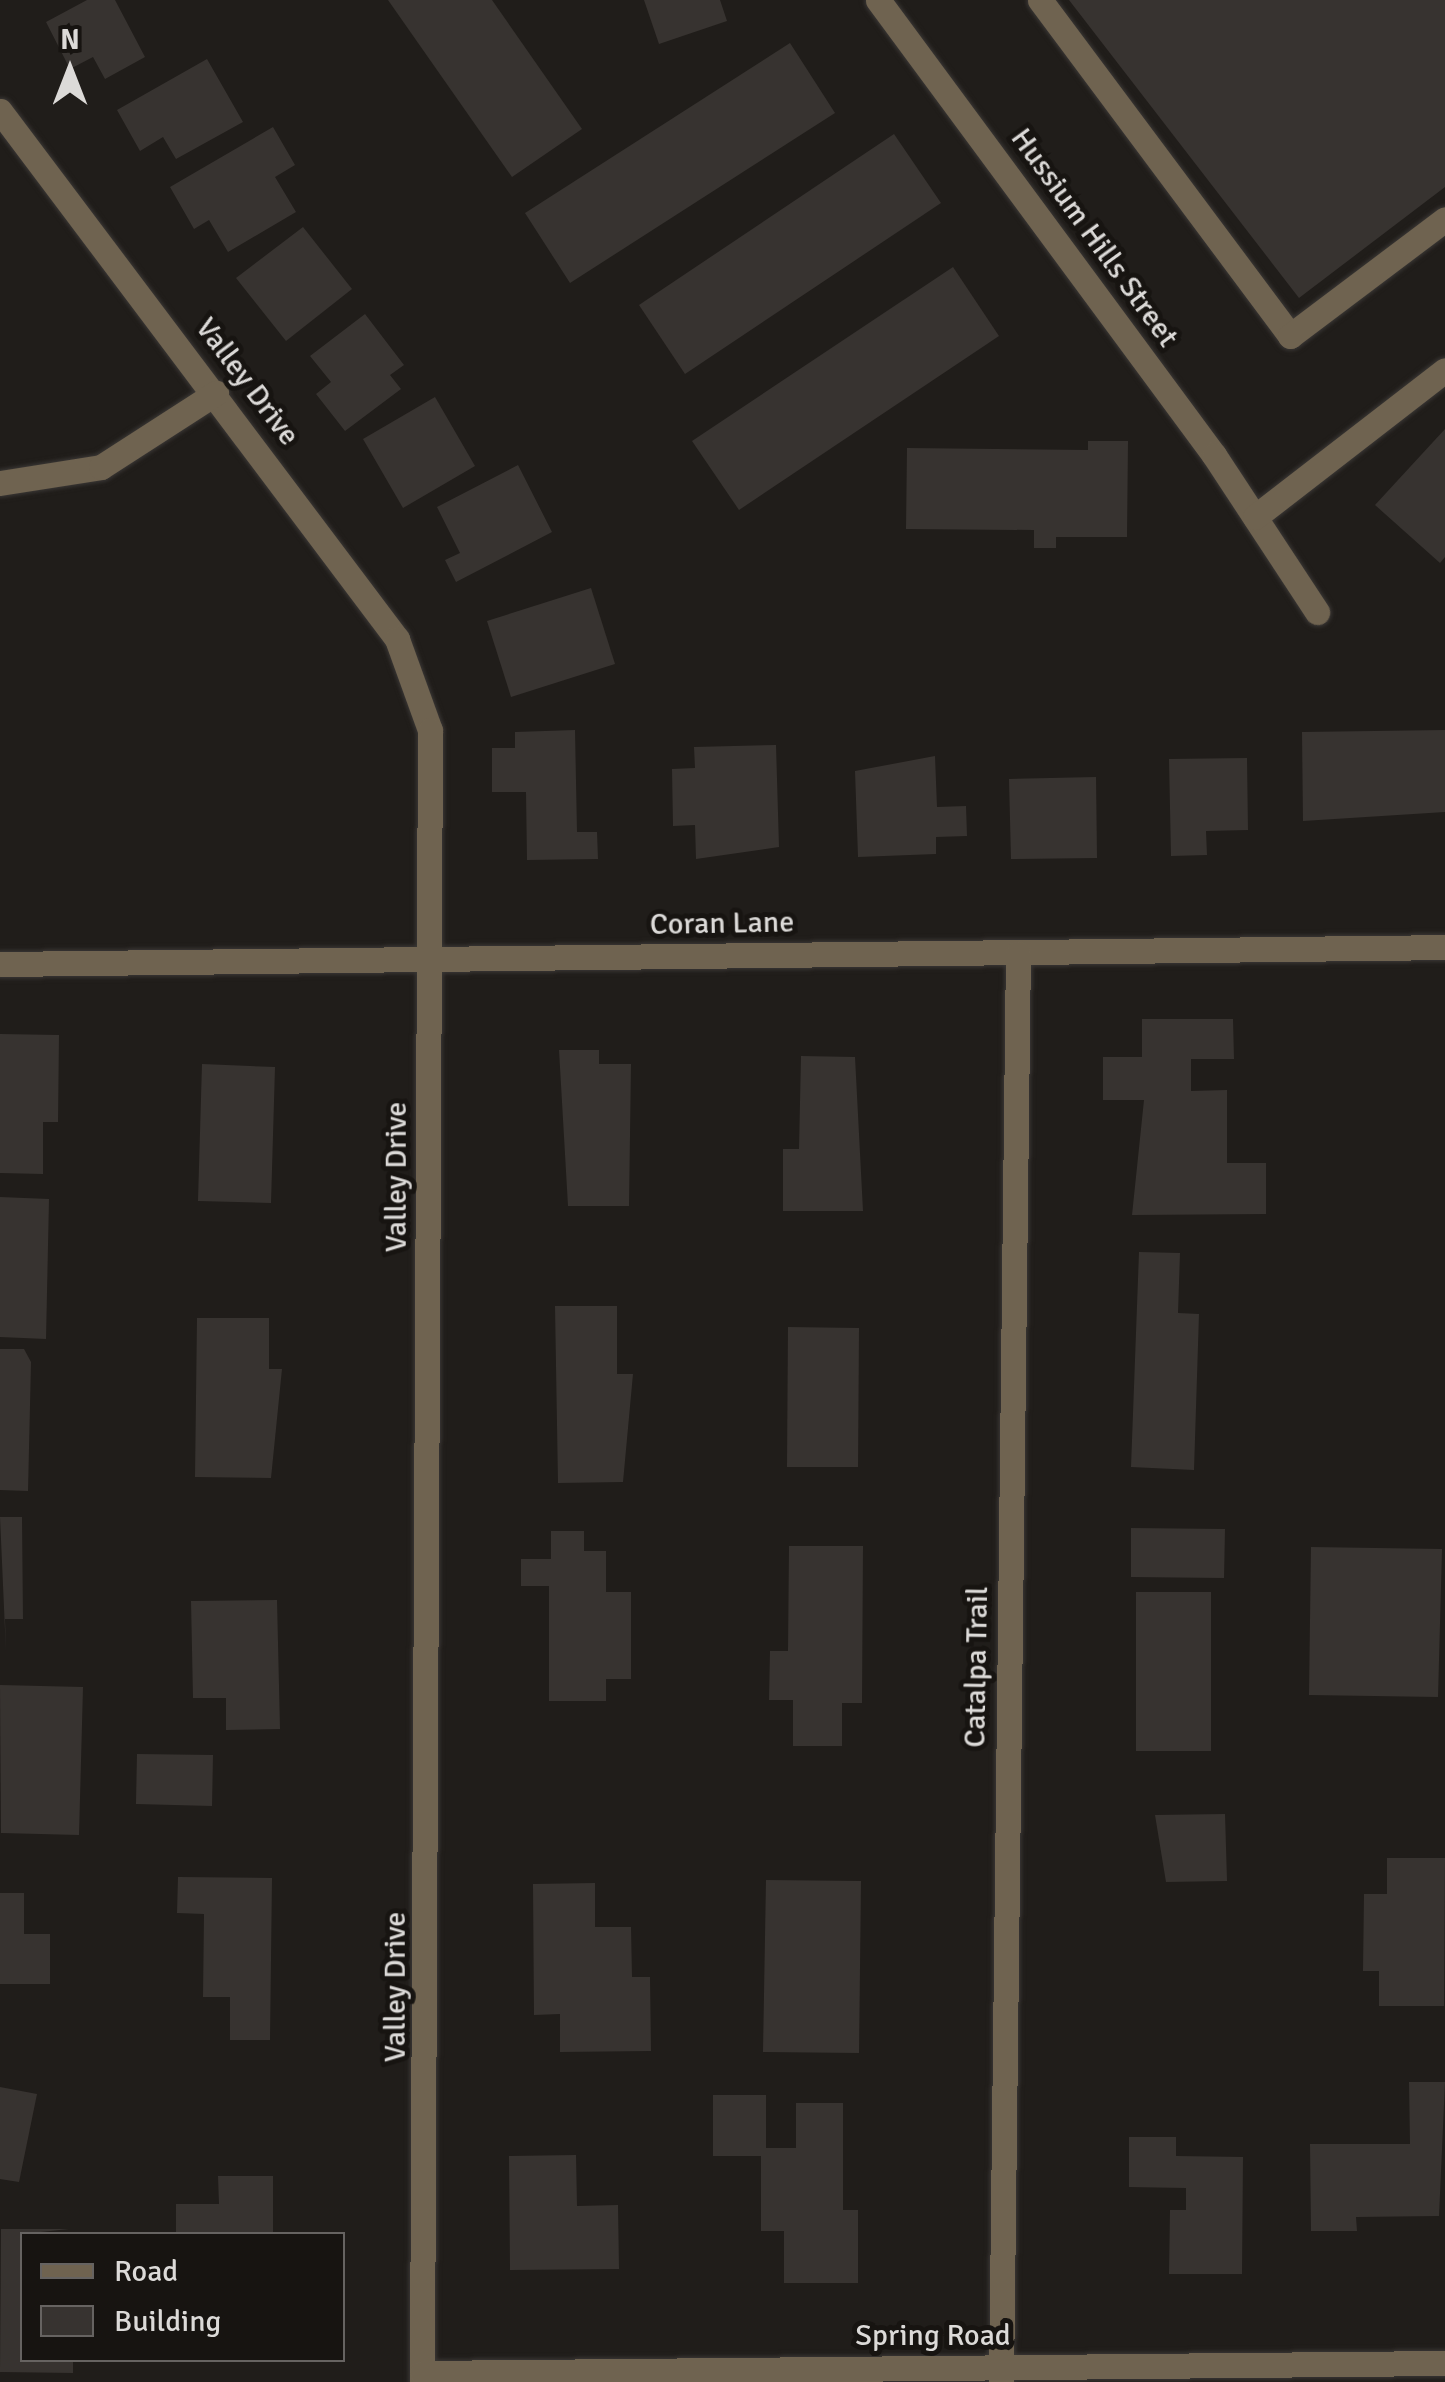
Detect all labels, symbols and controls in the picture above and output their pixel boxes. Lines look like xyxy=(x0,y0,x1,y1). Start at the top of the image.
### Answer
north arrow xyxy=(20,20,120,120)
text: N xyxy=(60,23,80,57)
street label: Hussium Hills Street xyxy=(1003,122,1185,354)
street label: Valley Drive xyxy=(187,311,307,453)
street label: Coran Lane xyxy=(649,905,795,943)
street label: Valley Drive xyxy=(379,1102,415,1252)
street label: Catalpa Trail xyxy=(958,1586,996,1748)
street label: Valley Drive xyxy=(378,1912,414,2062)
legend xyxy=(20,2232,345,2362)
text: Road xyxy=(114,2253,178,2290)
text: Building xyxy=(114,2303,221,2340)
street label: Spring Road xyxy=(855,2318,1011,2354)

